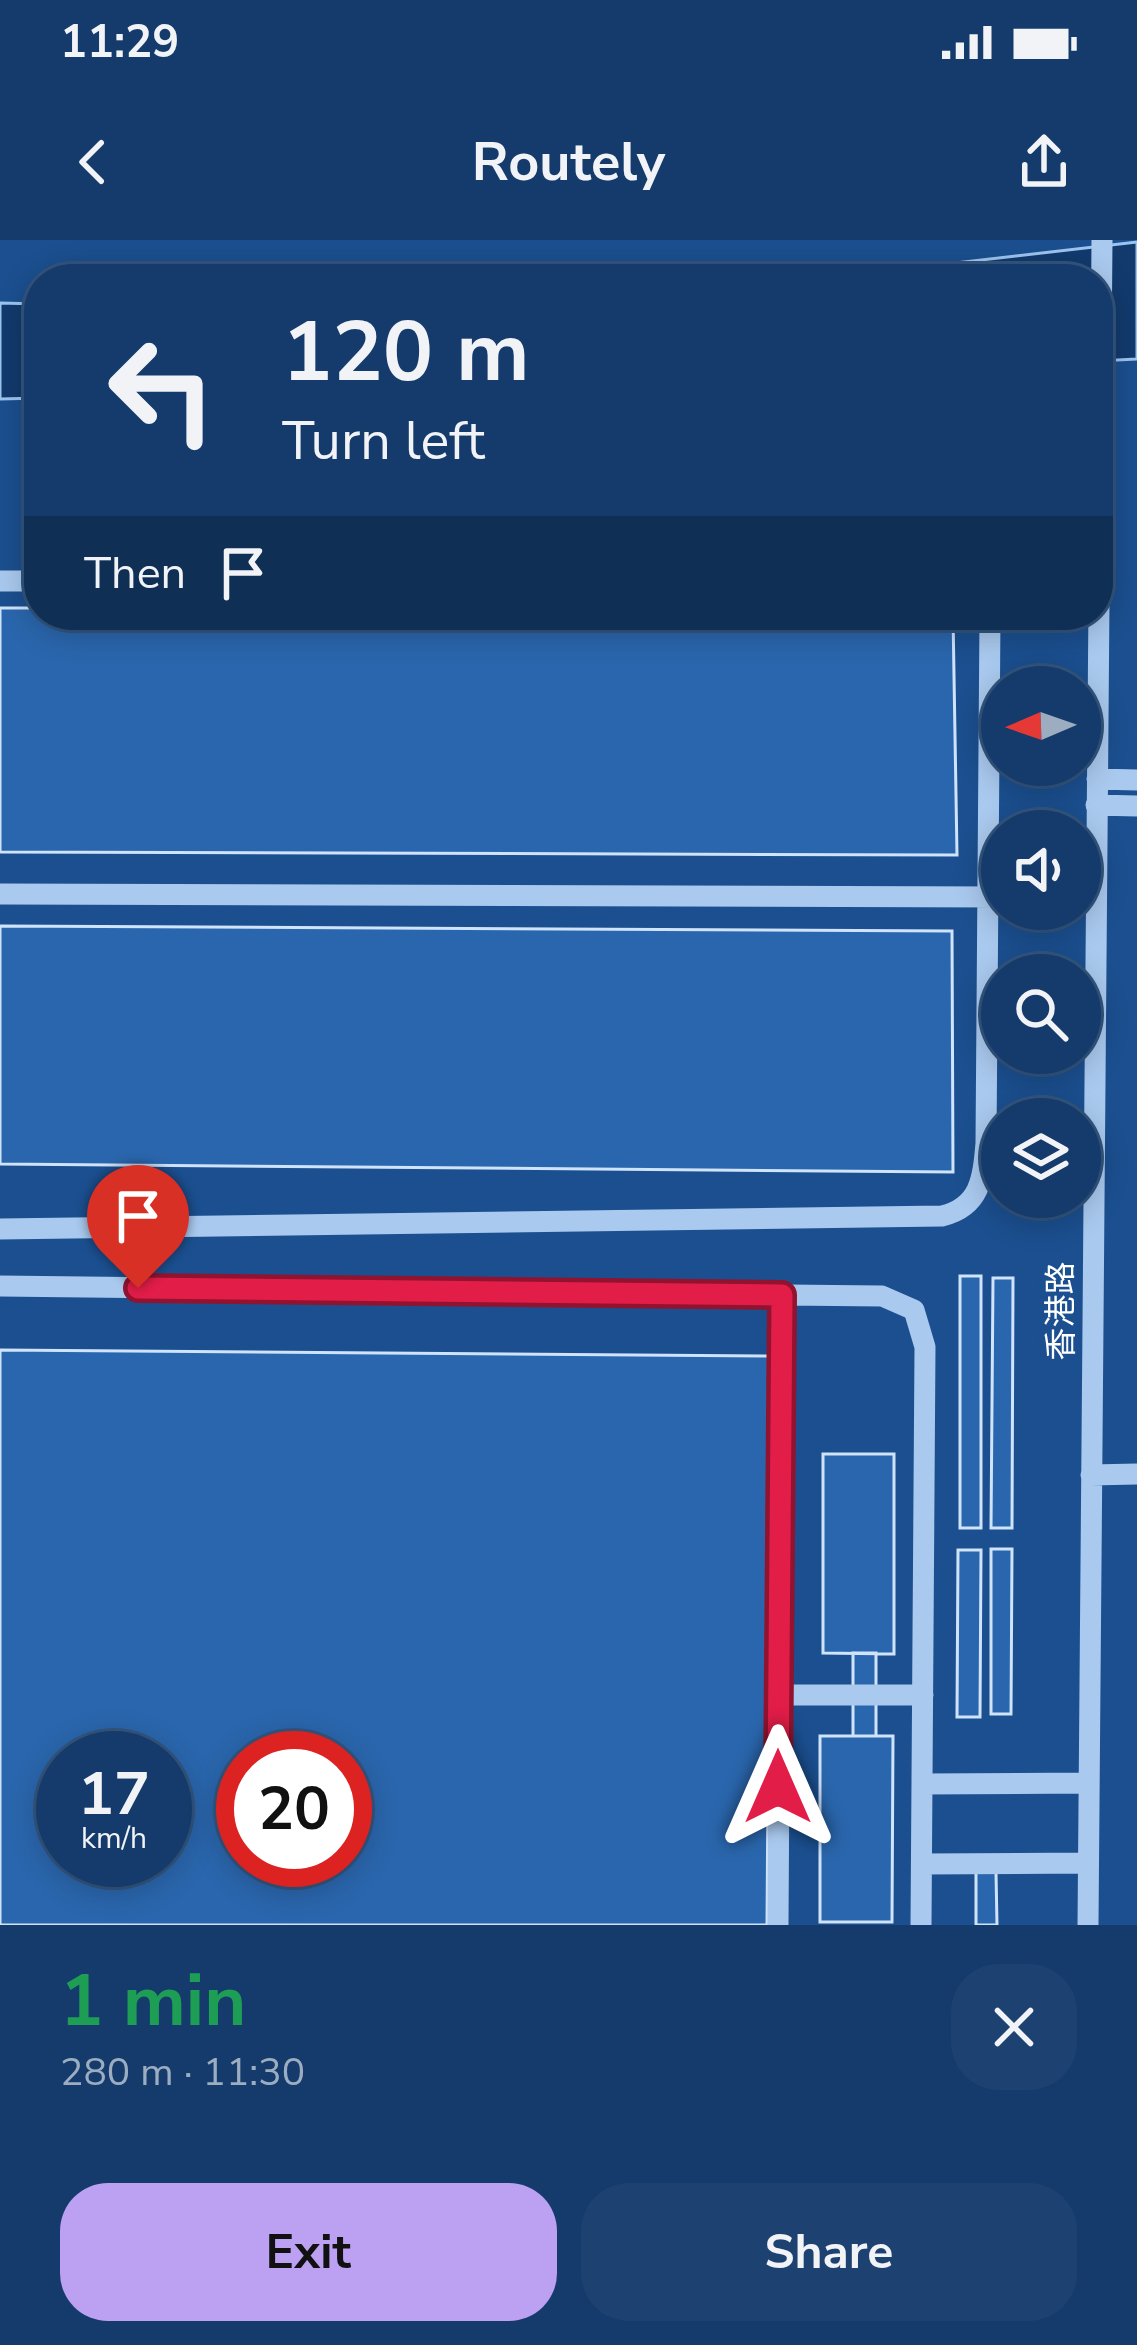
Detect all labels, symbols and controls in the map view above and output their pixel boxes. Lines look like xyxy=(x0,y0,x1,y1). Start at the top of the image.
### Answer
text: 11:29 xyxy=(60,12,179,73)
text: Routely xyxy=(472,125,665,199)
icon: back xyxy=(60,129,126,195)
icon: share xyxy=(1011,129,1077,195)
text: 120 m xyxy=(282,295,530,410)
icon: left xyxy=(84,312,240,468)
text: Turn left xyxy=(282,404,485,478)
icon: arrive xyxy=(210,540,276,606)
text: Then xyxy=(84,543,186,604)
north arrow xyxy=(981,666,1101,786)
map controls xyxy=(981,666,1101,1218)
button: sound xyxy=(981,810,1101,930)
button: search xyxy=(981,954,1101,1074)
button: layers xyxy=(981,1098,1101,1218)
pin xyxy=(87,1165,189,1288)
icon: arrive xyxy=(105,1183,171,1249)
street label: 香港路 xyxy=(1039,1262,1084,1361)
position arrow xyxy=(715,1724,841,1850)
speed limit sign: 20 xyxy=(216,1731,372,1887)
text: 17 xyxy=(78,1753,150,1835)
text: km/h xyxy=(81,1818,147,1859)
text: 1 min xyxy=(60,1952,246,2050)
button: close xyxy=(951,1964,1077,2090)
text: 280 m · 11:30 xyxy=(60,2046,305,2099)
button: Exit xyxy=(60,2183,557,2321)
button: Share xyxy=(581,2183,1077,2321)

